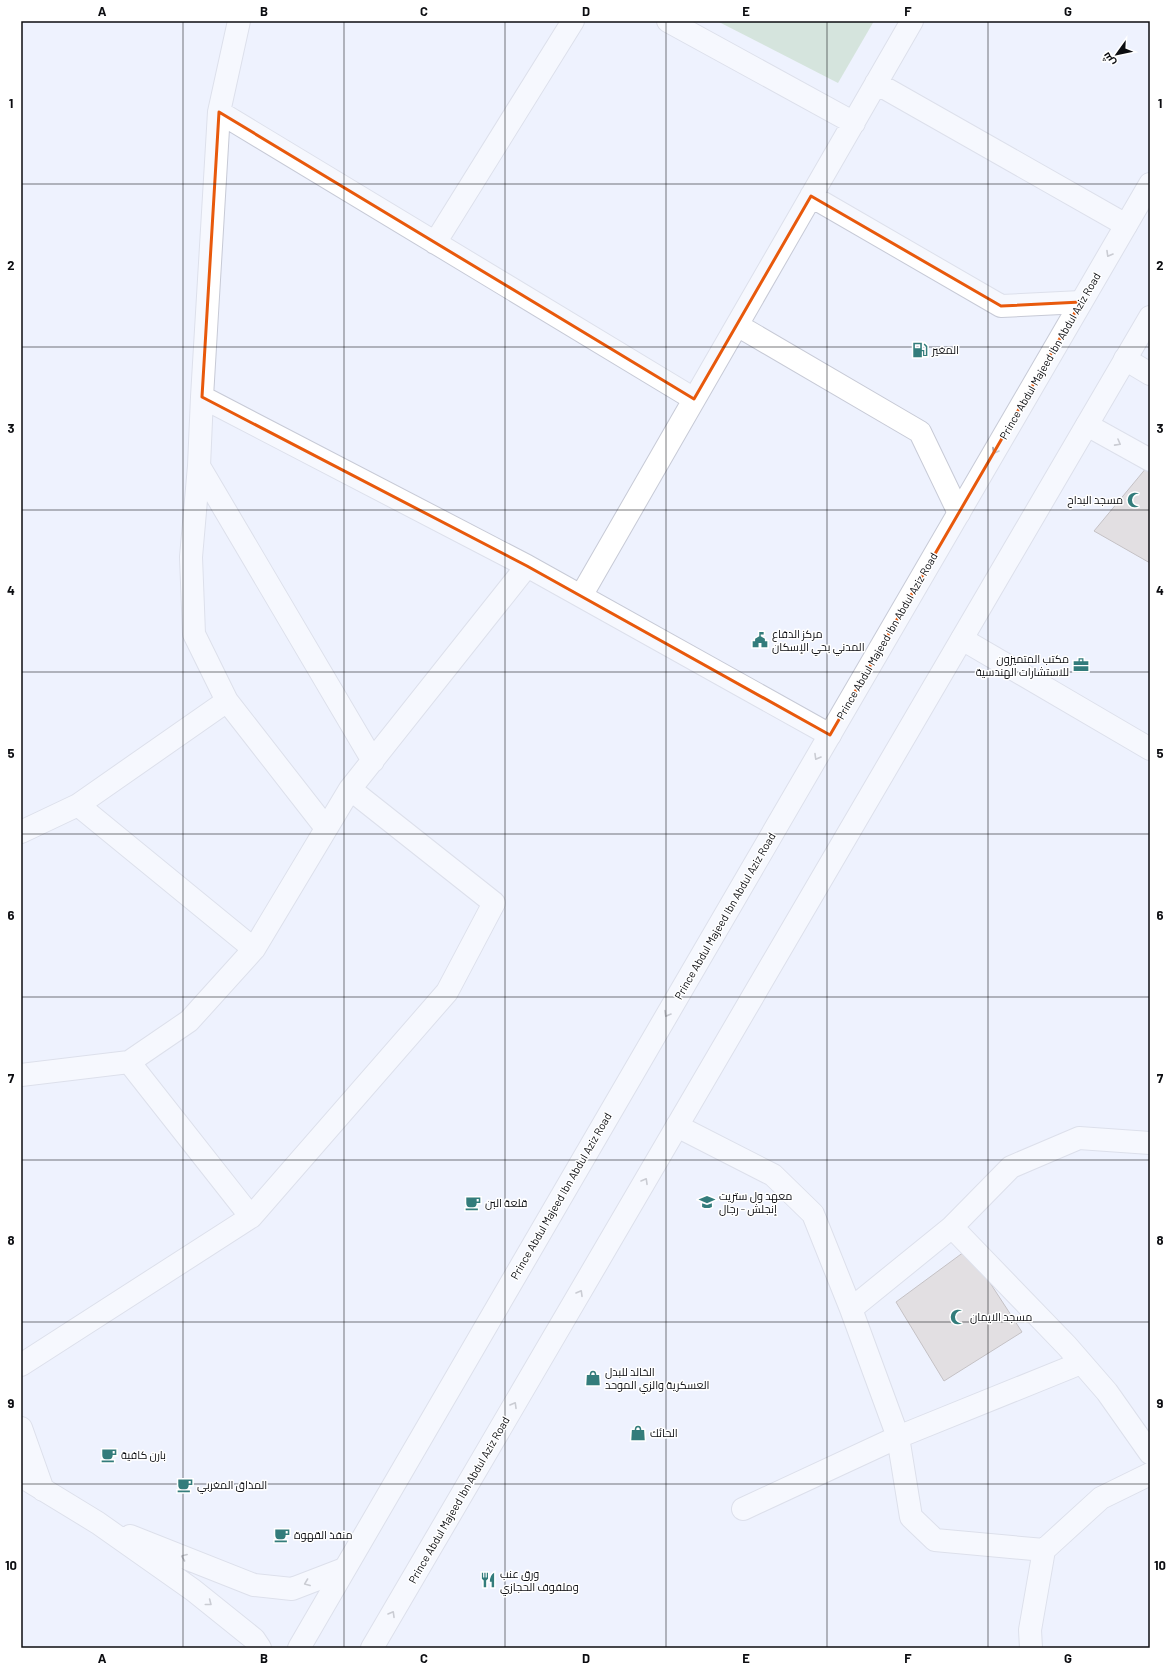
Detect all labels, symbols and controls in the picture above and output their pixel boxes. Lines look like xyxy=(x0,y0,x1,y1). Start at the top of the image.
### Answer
text: A xyxy=(98,3,107,19)
text: B xyxy=(260,3,268,19)
text: C xyxy=(420,3,428,19)
text: D xyxy=(582,3,590,19)
text: E xyxy=(742,3,750,19)
text: F xyxy=(904,3,912,19)
text: G xyxy=(1064,3,1072,19)
north arrow xyxy=(1097,34,1137,74)
text: ش xyxy=(1099,50,1118,69)
text: 1 xyxy=(9,95,13,111)
text: 1 xyxy=(1158,95,1162,111)
one-way arrow xyxy=(1107,250,1114,257)
text: 2 xyxy=(7,257,15,273)
text: 2 xyxy=(1156,257,1164,273)
street label: Prince Abdul Majeed Ibn Abdul Aziz Road xyxy=(996,270,1103,441)
fuel station icon: المغير xyxy=(911,341,929,359)
place label: المغير xyxy=(931,343,959,357)
text: 3 xyxy=(7,420,15,436)
text: 3 xyxy=(1156,420,1164,436)
one-way arrow xyxy=(1114,438,1122,445)
one-way arrow xyxy=(992,447,999,454)
mosque icon: مسجد البداح xyxy=(1126,491,1144,509)
place label: مسجد البداح xyxy=(1067,493,1123,508)
street label: Prince Abdul Majeed Ibn Abdul Aziz Road xyxy=(833,550,940,721)
text: 4 xyxy=(7,582,15,598)
text: 4 xyxy=(1156,582,1164,598)
place label: مركز الدفاع المدني بحي الإسكان xyxy=(772,627,865,656)
public building icon: مركز الدفاع المدني بحي الإسكان xyxy=(751,631,769,649)
place label: مكتب المتميزون للاستشارات الهندسية xyxy=(976,652,1069,679)
office icon: مكتب المتميزون للاستشارات الهندسية xyxy=(1072,656,1090,674)
text: 5 xyxy=(7,745,15,761)
text: 5 xyxy=(1156,745,1164,761)
one-way arrow xyxy=(815,753,822,760)
street label: Prince Abdul Majeed Ibn Abdul Aziz Road xyxy=(671,830,778,1001)
text: 6 xyxy=(8,907,15,923)
text: 6 xyxy=(1157,907,1164,923)
one-way arrow xyxy=(665,1010,672,1017)
text: 7 xyxy=(8,1070,15,1086)
text: 7 xyxy=(1157,1070,1164,1086)
street label: Prince Abdul Majeed Ibn Abdul Aziz Road xyxy=(507,1110,614,1281)
one-way arrow xyxy=(641,1178,648,1185)
place label: معهد ول ستريت إنجلش - رجال xyxy=(719,1189,792,1216)
school or university icon: معهد ول ستريت إنجلش - رجال xyxy=(698,1193,716,1211)
cafe icon: قلعة البن xyxy=(464,1194,482,1212)
place label: قلعة البن xyxy=(485,1196,528,1210)
text: 8 xyxy=(7,1232,15,1248)
text: 8 xyxy=(1156,1232,1164,1248)
one-way arrow xyxy=(575,1290,582,1297)
mosque icon: مسجد الايمان xyxy=(949,1308,967,1326)
place label: مسجد الايمان xyxy=(970,1310,1032,1324)
place label: الخالد للبدل العسكرية والزي الموحد xyxy=(605,1365,709,1394)
shop icon: الخالد للبدل العسكرية والزي الموحد xyxy=(584,1369,602,1387)
text: 9 xyxy=(8,1395,15,1411)
text: 9 xyxy=(1157,1395,1164,1411)
one-way arrow xyxy=(510,1402,517,1409)
street label: Prince Abdul Majeed Ibn Abdul Aziz Road xyxy=(405,1414,512,1585)
shop icon: الحائك xyxy=(629,1424,647,1442)
place label: الحائك xyxy=(650,1426,678,1439)
cafe icon: بارن كافية xyxy=(100,1446,118,1464)
place label: بارن كافية xyxy=(121,1448,166,1462)
cafe icon: المذاق المغربي xyxy=(176,1476,194,1494)
place label: المذاق المغربي xyxy=(197,1478,267,1494)
cafe icon: منفذ القهوة xyxy=(273,1526,291,1544)
place label: منفذ القهوة xyxy=(294,1528,352,1542)
one-way arrow xyxy=(180,1554,187,1562)
text: 10 xyxy=(5,1557,17,1573)
text: 10 xyxy=(1154,1557,1166,1573)
place label: ورق عنب وملفوف الحجازي xyxy=(500,1567,579,1596)
restaurant icon: ورق عنب وملفوف الحجازي xyxy=(479,1571,497,1589)
one-way arrow xyxy=(304,1579,311,1587)
one-way arrow xyxy=(205,1598,212,1605)
one-way arrow xyxy=(388,1611,395,1618)
text: A xyxy=(98,1650,107,1666)
text: B xyxy=(260,1650,268,1666)
text: C xyxy=(420,1650,428,1666)
text: D xyxy=(582,1650,590,1666)
text: E xyxy=(742,1650,750,1666)
text: F xyxy=(904,1650,912,1666)
text: G xyxy=(1064,1650,1072,1666)

